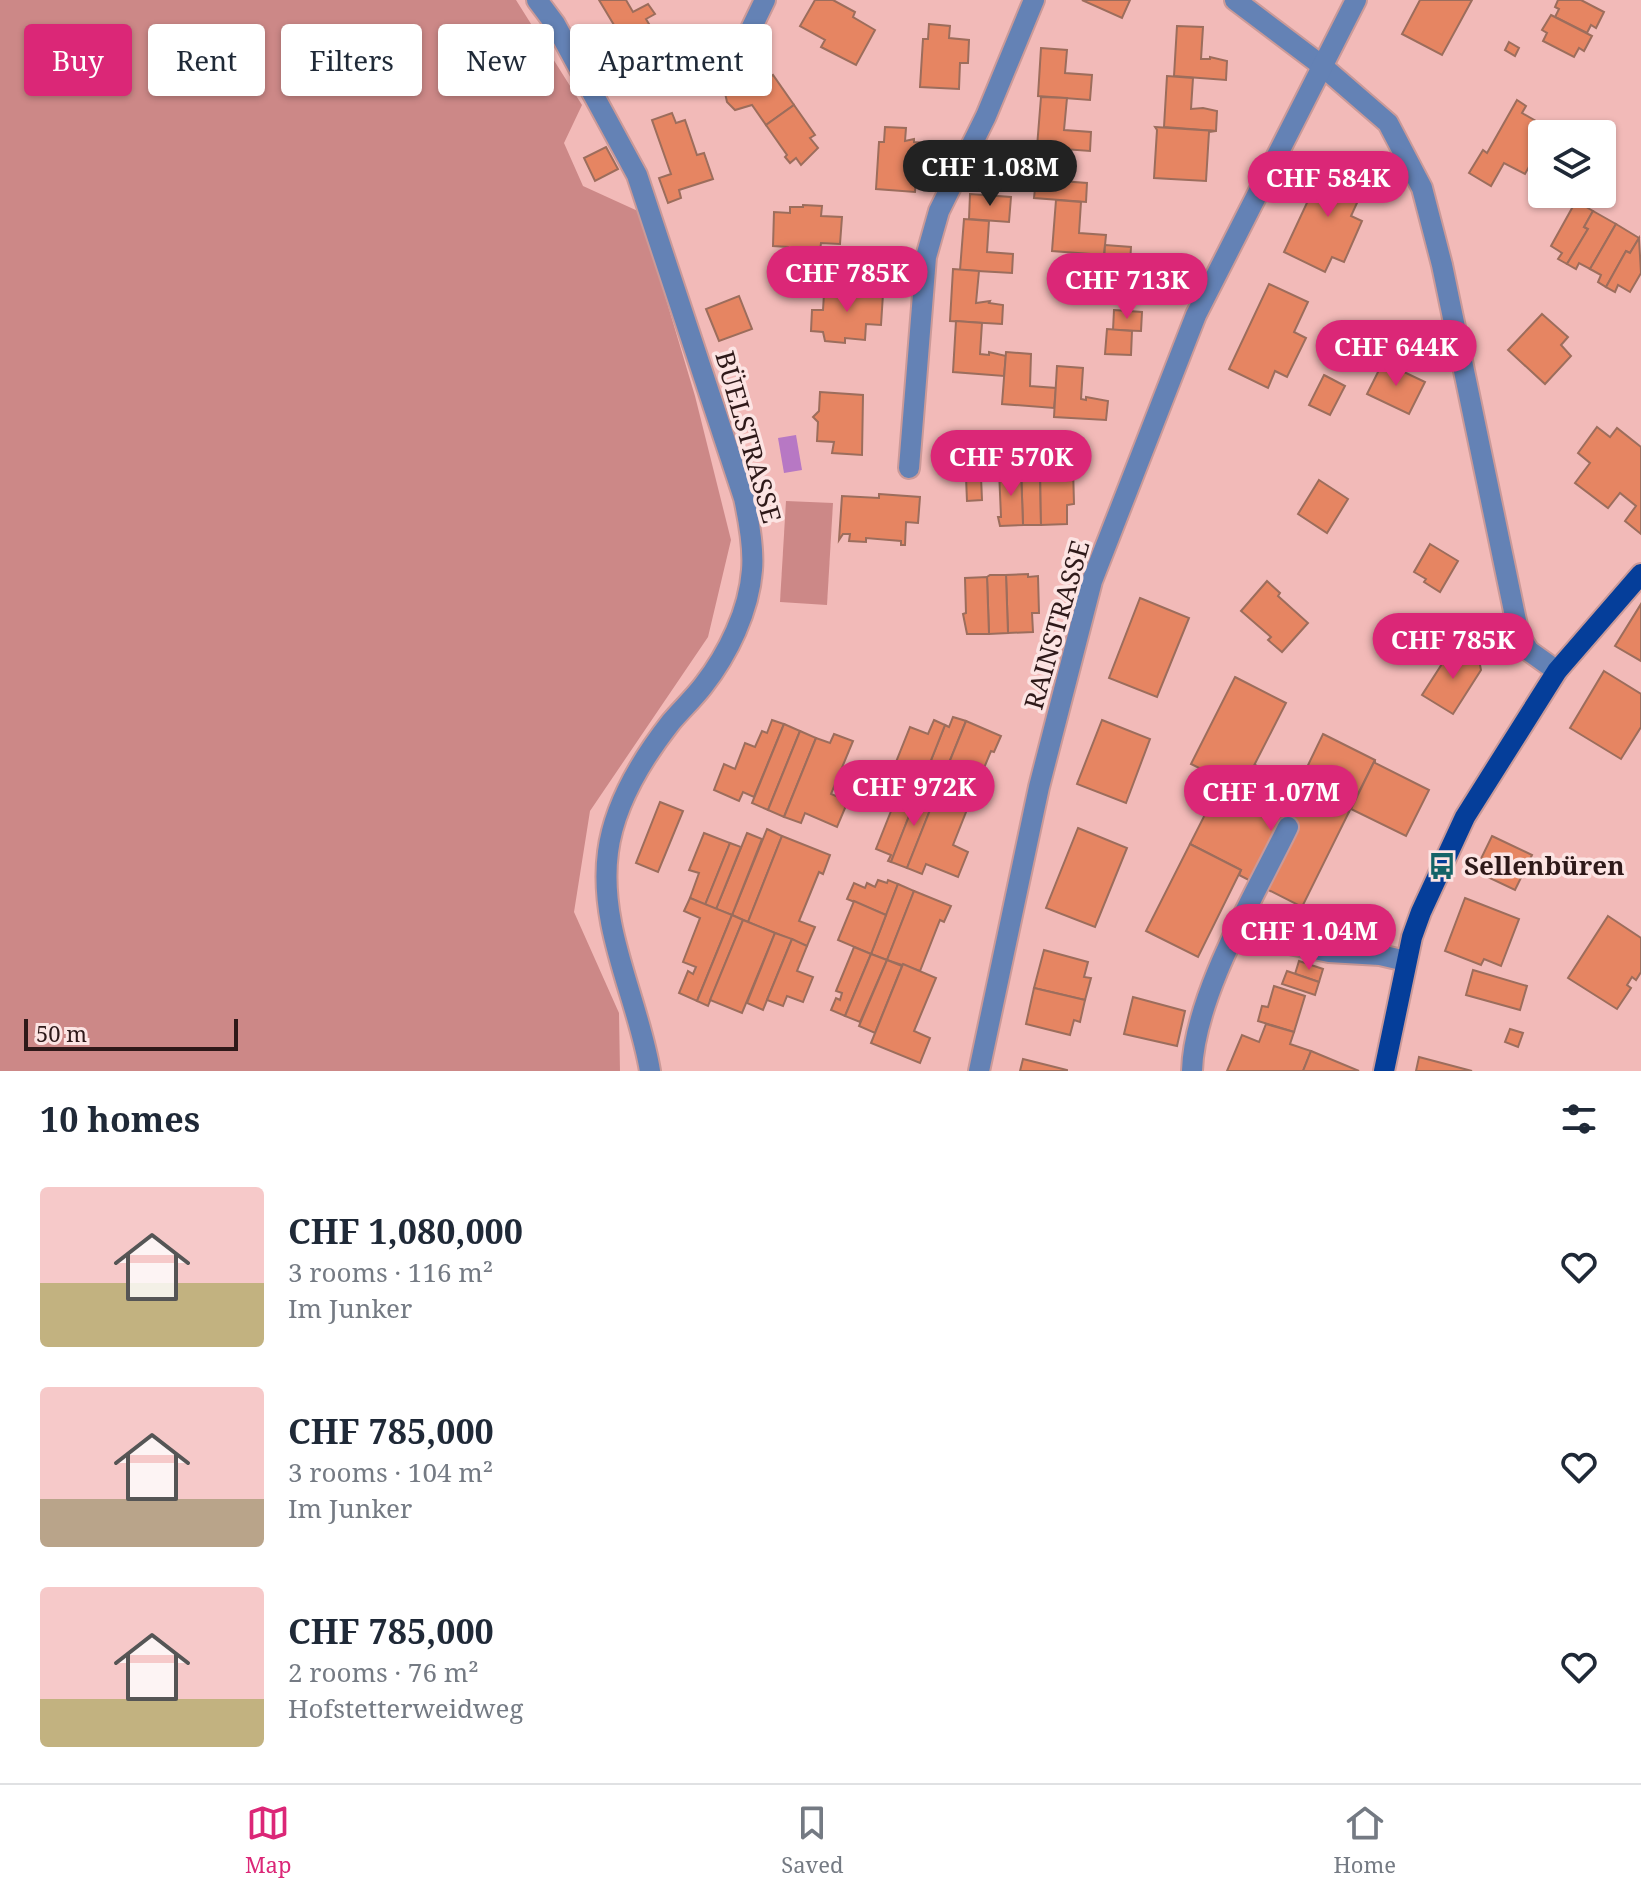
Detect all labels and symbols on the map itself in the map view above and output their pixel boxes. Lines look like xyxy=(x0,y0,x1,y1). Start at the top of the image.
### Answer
pin: CHF 1.08M xyxy=(898,140,1082,208)
pin: CHF 584K xyxy=(1245,151,1411,219)
pin: CHF 785K xyxy=(764,246,930,314)
pin: CHF 713K xyxy=(1044,253,1210,321)
pin: CHF 644K xyxy=(1313,320,1479,388)
street label: BÜELSTRASSE xyxy=(707,346,791,527)
pin: CHF 570K xyxy=(928,430,1094,498)
street label: RAINSTRASSE xyxy=(1015,536,1097,713)
pin: CHF 785K xyxy=(1370,613,1536,681)
pin: CHF 972K xyxy=(831,760,997,828)
pin: CHF 1.07M xyxy=(1179,765,1363,833)
place label: Sellenbüren xyxy=(1464,847,1624,883)
bus stop icon: Sellenbüren xyxy=(1427,851,1457,881)
pin: CHF 1.04M xyxy=(1217,904,1401,972)
scale bar xyxy=(24,1015,238,1051)

